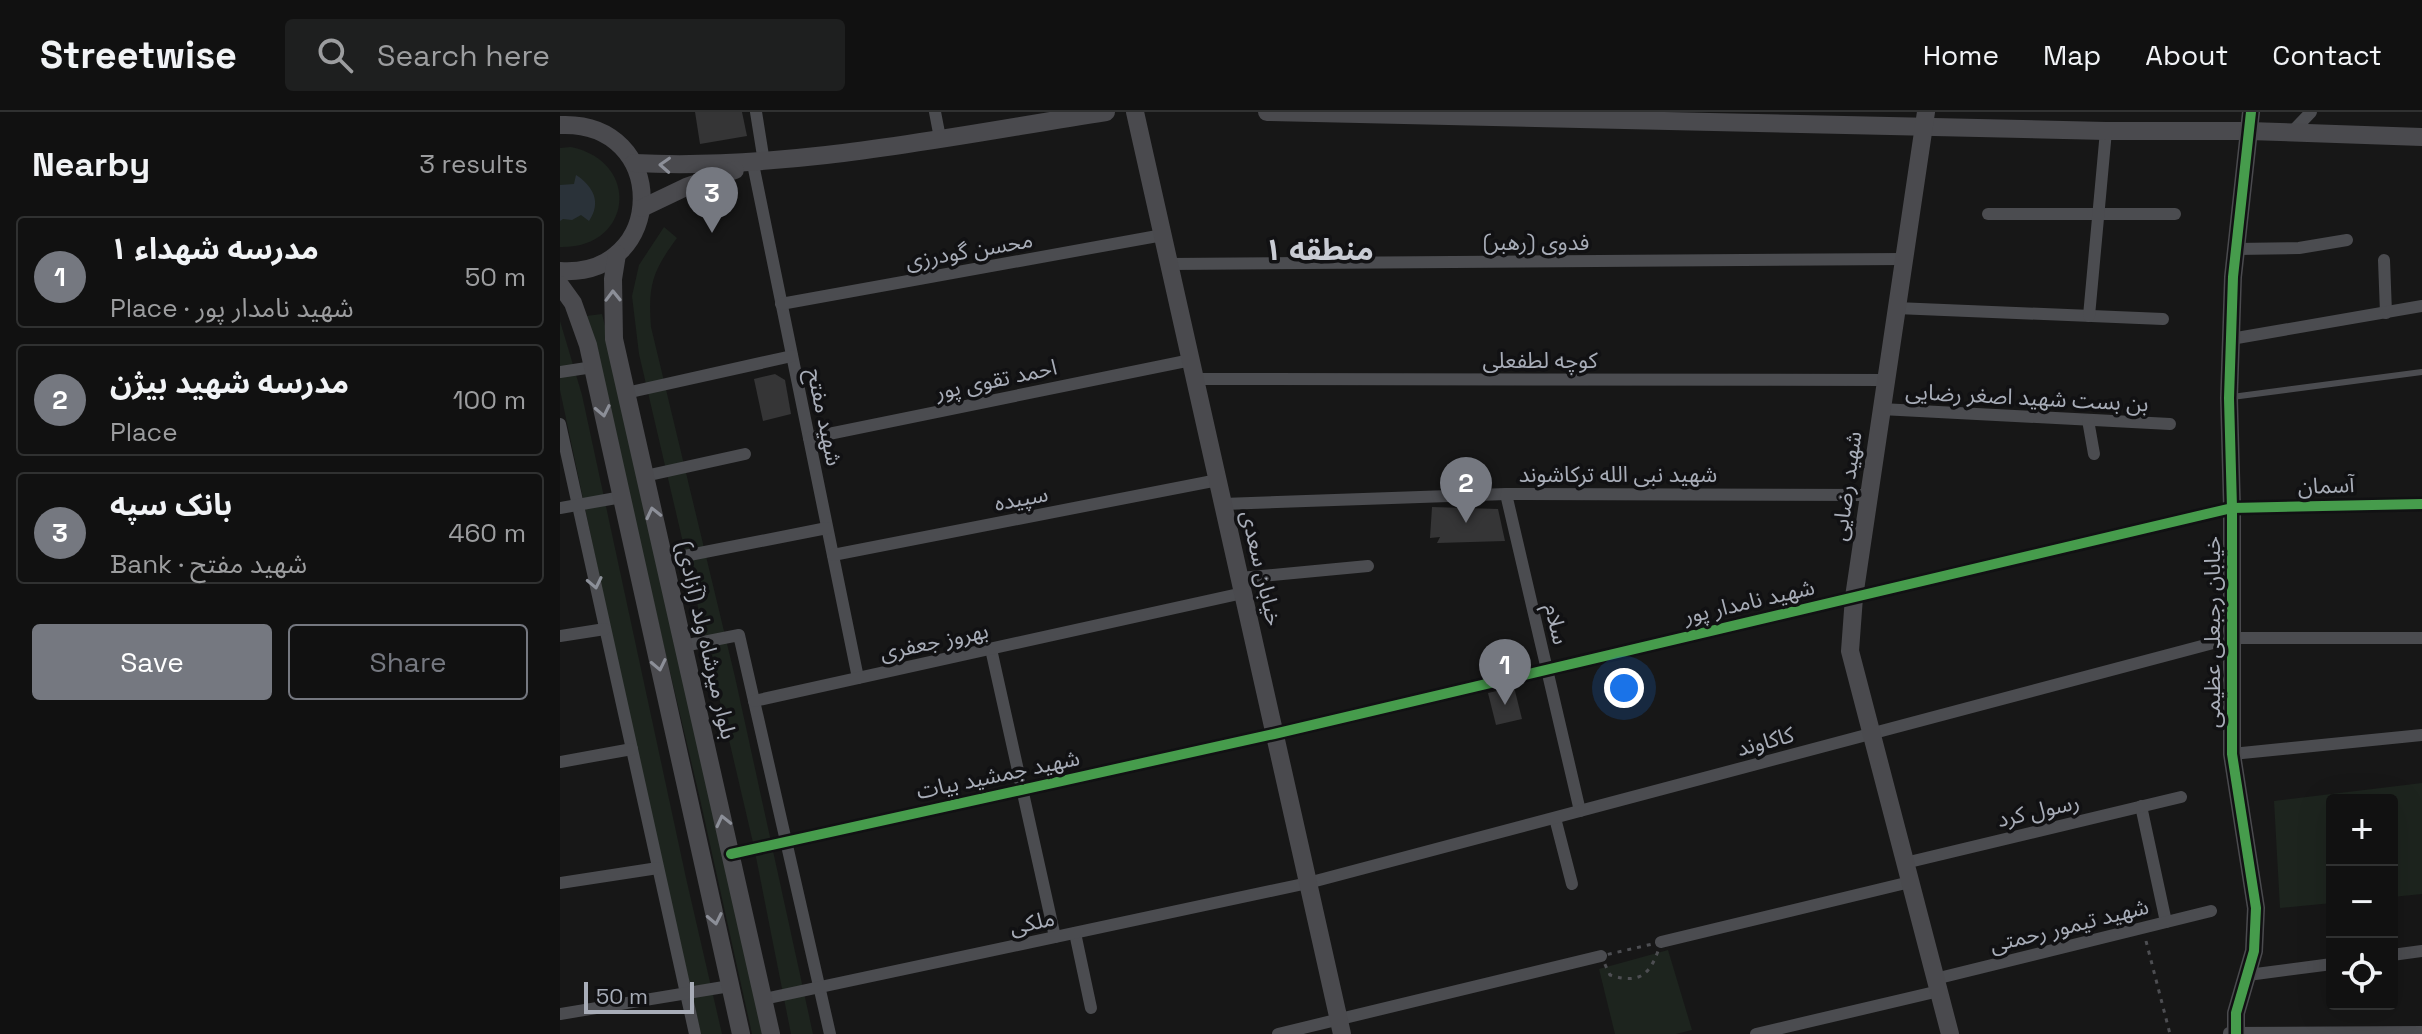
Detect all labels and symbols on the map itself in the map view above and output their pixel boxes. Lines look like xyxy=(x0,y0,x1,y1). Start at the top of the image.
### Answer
one-way arrow xyxy=(658,156,671,173)
pin: 3 xyxy=(686,167,738,233)
street label: محسن گودرزی xyxy=(903,225,1035,275)
street label: فدوی (رهبر) xyxy=(1483,228,1589,256)
district label: منطقه ۱ xyxy=(1264,230,1374,269)
one-way arrow xyxy=(604,289,622,302)
street label: کوچه لطفعلی xyxy=(1482,346,1599,375)
street label: احمد تقوی پور xyxy=(932,352,1060,407)
street label: شهید مفتح xyxy=(798,366,849,469)
street label: بن بست شهید اصغر رضایی xyxy=(1905,377,2149,417)
one-way arrow xyxy=(594,404,611,417)
street label: شهید رضایی xyxy=(1824,429,1868,543)
pin: 2 xyxy=(1440,457,1492,523)
street label: شهید نبی الله ترکاشوند xyxy=(1519,460,1717,488)
street label: آسمان xyxy=(2297,470,2356,500)
street label: سپیده xyxy=(992,479,1051,518)
one-way arrow xyxy=(645,507,662,521)
street label: خیابان سعدی xyxy=(1235,507,1289,629)
street label: خیابان رجبعلی عظیمی xyxy=(2198,536,2226,728)
street label: بلوار میرشاه ولد (آزادی) xyxy=(671,538,743,742)
street label: شهید نامدار پور xyxy=(1680,572,1817,631)
one-way arrow xyxy=(586,575,603,589)
street label: سلام xyxy=(1536,601,1575,648)
street label: بهروز جعفری xyxy=(877,616,991,666)
pin: 1 xyxy=(1479,639,1531,705)
one-way arrow xyxy=(650,658,667,671)
your location xyxy=(1604,668,1644,708)
street label: کاکاوند xyxy=(1733,720,1798,762)
street label: شهید جمشید بیات xyxy=(914,743,1082,805)
street label: رسول کرد xyxy=(1994,787,2082,833)
one-way arrow xyxy=(715,815,732,829)
street label: شهید تیمور رحمتی xyxy=(1987,892,2151,958)
street label: ملکی xyxy=(1007,904,1057,940)
one-way arrow xyxy=(706,911,723,925)
scale bar xyxy=(584,978,694,1014)

